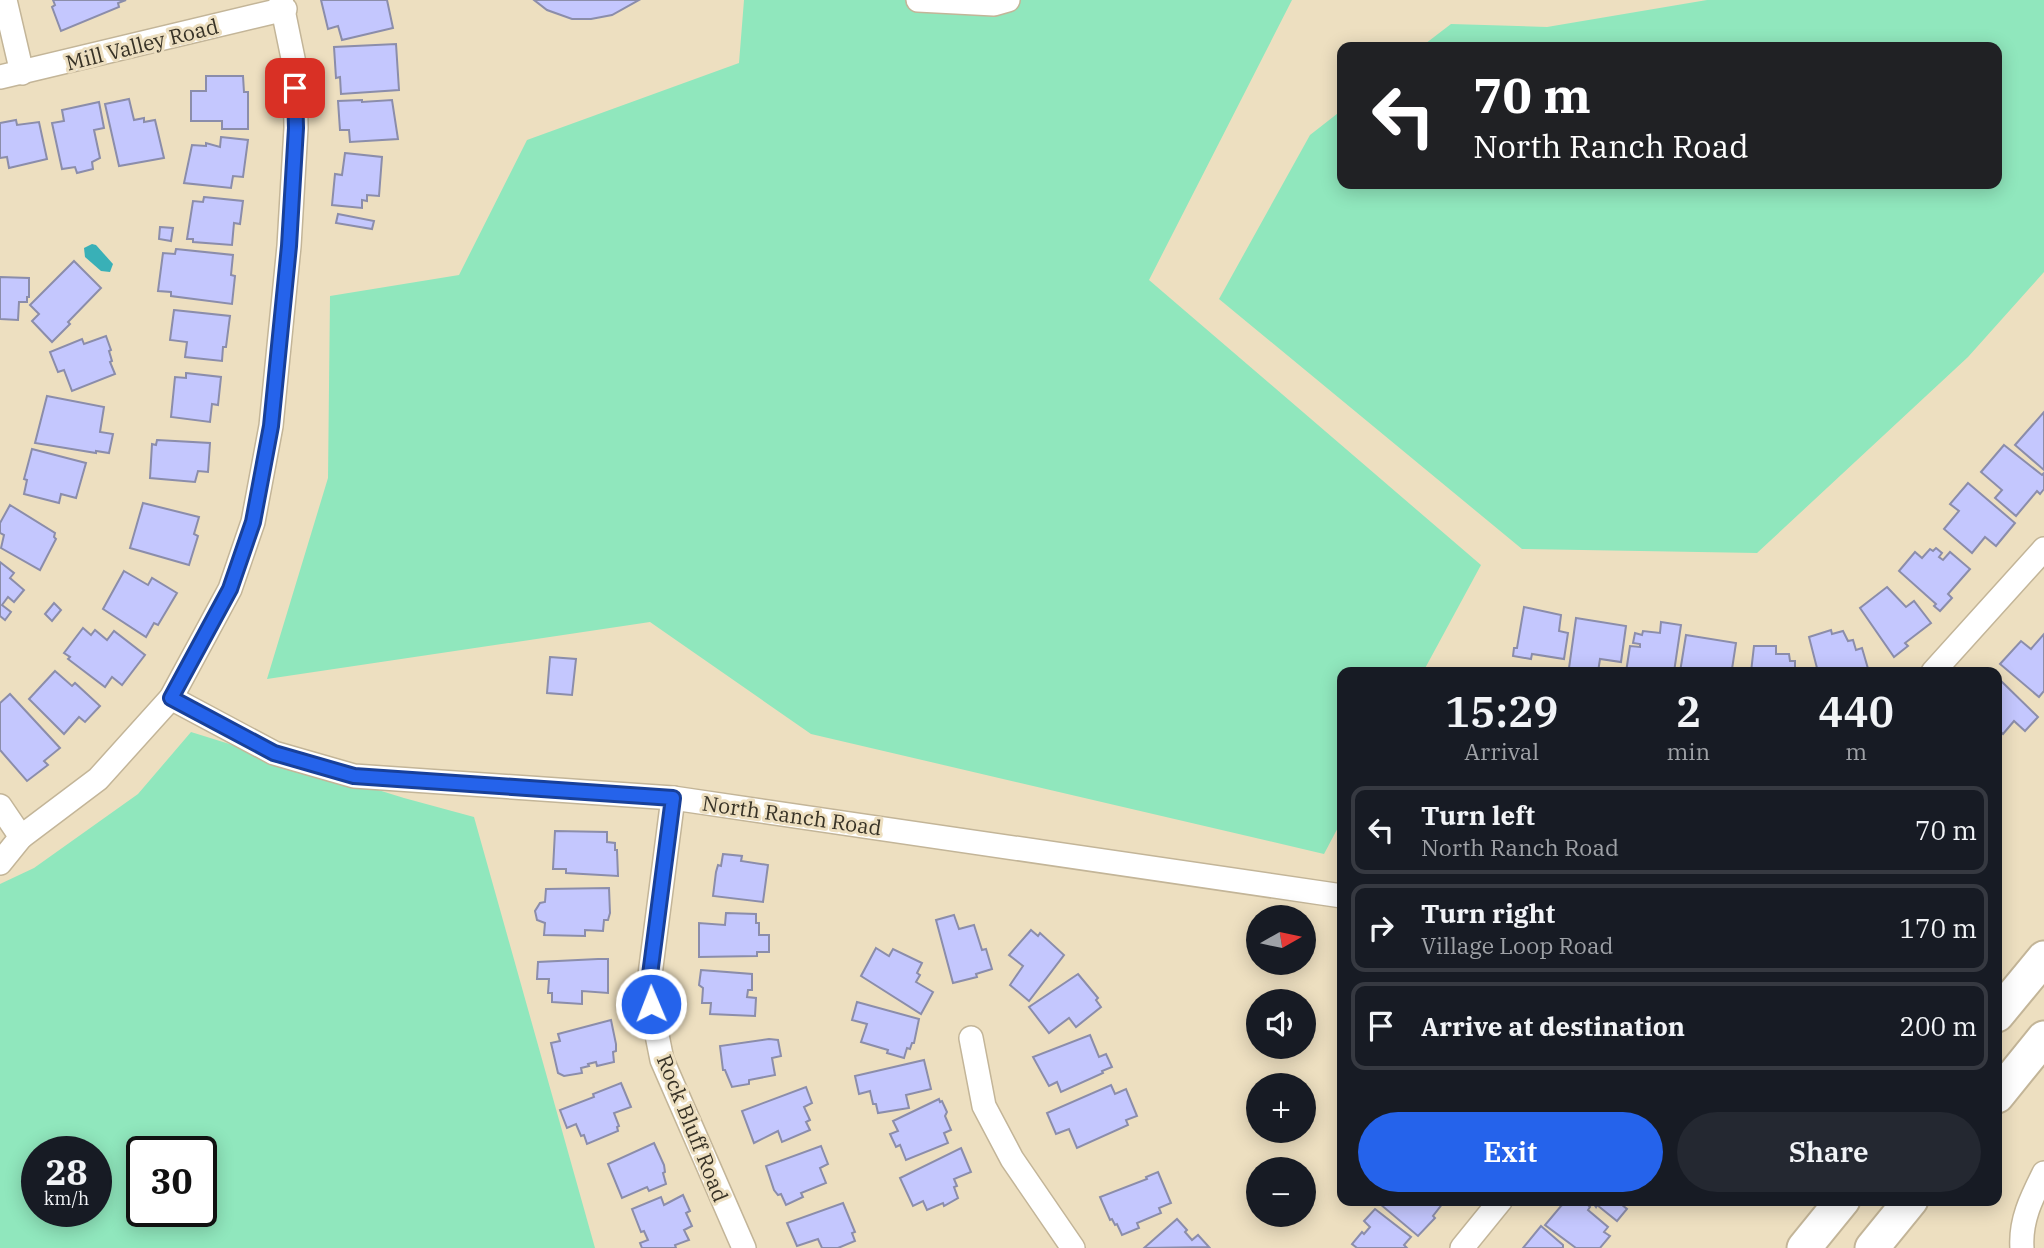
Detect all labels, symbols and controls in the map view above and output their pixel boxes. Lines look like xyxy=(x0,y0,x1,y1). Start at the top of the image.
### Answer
street label: Mill Valley Road xyxy=(63,11,221,76)
pin xyxy=(265,58,325,118)
text: 70 m xyxy=(1473,63,1591,126)
icon: arrive xyxy=(276,69,314,107)
icon: left xyxy=(1358,70,1449,161)
text: North Ranch Road xyxy=(1473,125,1749,167)
text: 15:29 xyxy=(1445,684,1558,739)
text: 2 xyxy=(1676,684,1701,739)
text: 440 xyxy=(1818,684,1894,739)
text: Arrival xyxy=(1464,736,1539,766)
text: min xyxy=(1666,736,1710,766)
text: m xyxy=(1845,736,1867,766)
street label: North Ranch Road xyxy=(700,789,884,841)
text: Turn left xyxy=(1421,798,1535,832)
icon: left xyxy=(1362,811,1400,849)
text: 70 m xyxy=(1915,813,1977,847)
text: North Ranch Road xyxy=(1421,832,1619,862)
text: Turn right xyxy=(1421,896,1555,930)
north arrow xyxy=(1246,905,1316,975)
map controls xyxy=(1246,905,1316,1227)
icon: right xyxy=(1362,909,1400,947)
text: 170 m xyxy=(1899,911,1977,945)
text: Village Loop Road xyxy=(1421,930,1613,960)
position arrow xyxy=(614,967,688,1041)
button: sound xyxy=(1246,989,1316,1059)
icon: arrive xyxy=(1362,1007,1400,1045)
text: Arrive at destination xyxy=(1421,1009,1685,1043)
text: 200 m xyxy=(1899,1009,1977,1043)
street label: Rock Bluff Road xyxy=(651,1050,735,1206)
button: + xyxy=(1246,1073,1316,1143)
button: Exit xyxy=(1358,1112,1663,1192)
button: Share xyxy=(1677,1112,1981,1192)
speed limit sign: 30 xyxy=(126,1136,217,1227)
text: 28 xyxy=(45,1149,88,1195)
button: − xyxy=(1246,1157,1316,1227)
text: km/h xyxy=(44,1187,89,1210)

